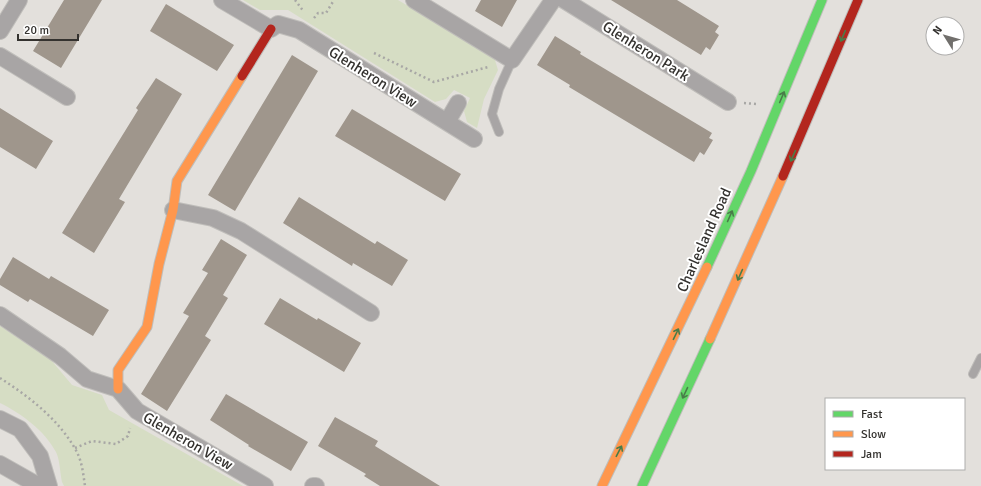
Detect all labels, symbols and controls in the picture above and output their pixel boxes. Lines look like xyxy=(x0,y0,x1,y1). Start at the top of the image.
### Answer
scale bar xyxy=(18,16,78,42)
north arrow xyxy=(925,16,965,56)
street label: Glenheron Park xyxy=(599,17,693,85)
text: 20 m xyxy=(24,23,49,38)
text: N xyxy=(930,23,945,37)
one-way arrow xyxy=(839,30,847,42)
street label: Glenheron View xyxy=(326,43,421,111)
one-way arrow xyxy=(778,91,786,103)
one-way arrow xyxy=(789,149,796,161)
street label: Charlesland Road xyxy=(673,185,735,295)
one-way arrow xyxy=(727,211,735,223)
one-way arrow xyxy=(736,268,743,280)
one-way arrow xyxy=(673,329,680,341)
one-way arrow xyxy=(681,386,689,398)
legend xyxy=(825,398,965,470)
text: Fast xyxy=(861,407,882,422)
street label: Glenheron View xyxy=(140,408,236,474)
text: Slow xyxy=(861,427,886,442)
one-way arrow xyxy=(616,445,623,457)
text: Jam xyxy=(861,447,882,462)

